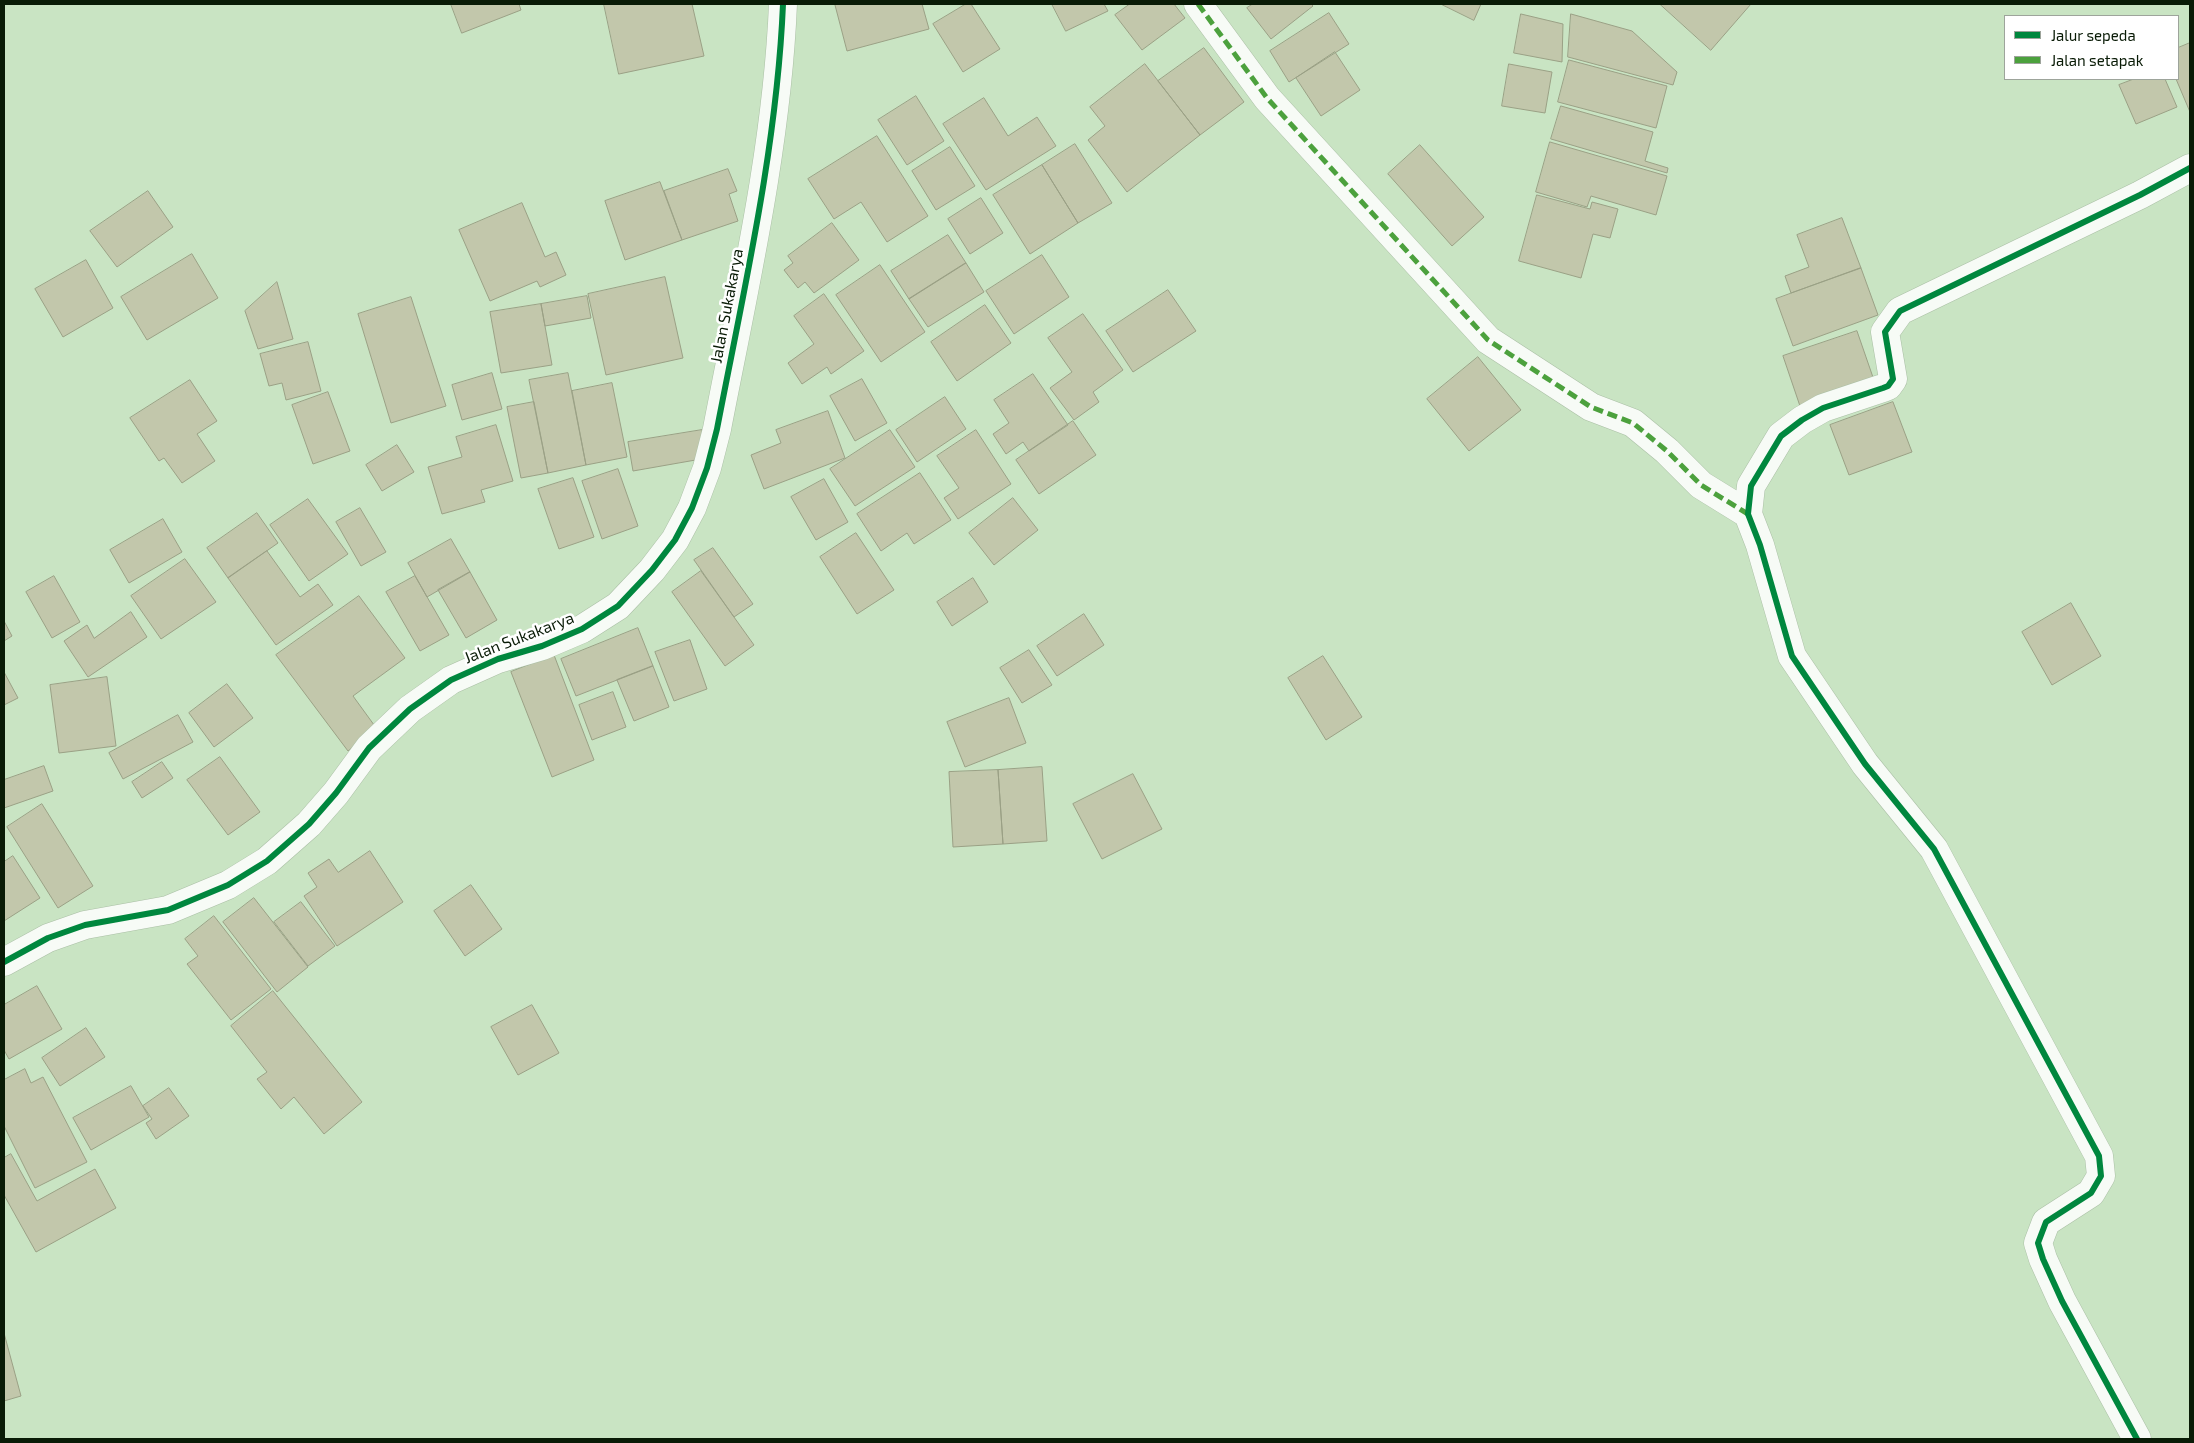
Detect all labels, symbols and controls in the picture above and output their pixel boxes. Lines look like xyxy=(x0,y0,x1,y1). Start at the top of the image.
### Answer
legend xyxy=(2004,15,2179,80)
text: Jalur sepeda xyxy=(2051,26,2136,44)
text: Jalan setapak xyxy=(2051,51,2143,69)
street label: Jalan Sukakarya xyxy=(706,247,748,365)
street label: Jalan Sukakarya xyxy=(461,608,577,668)

